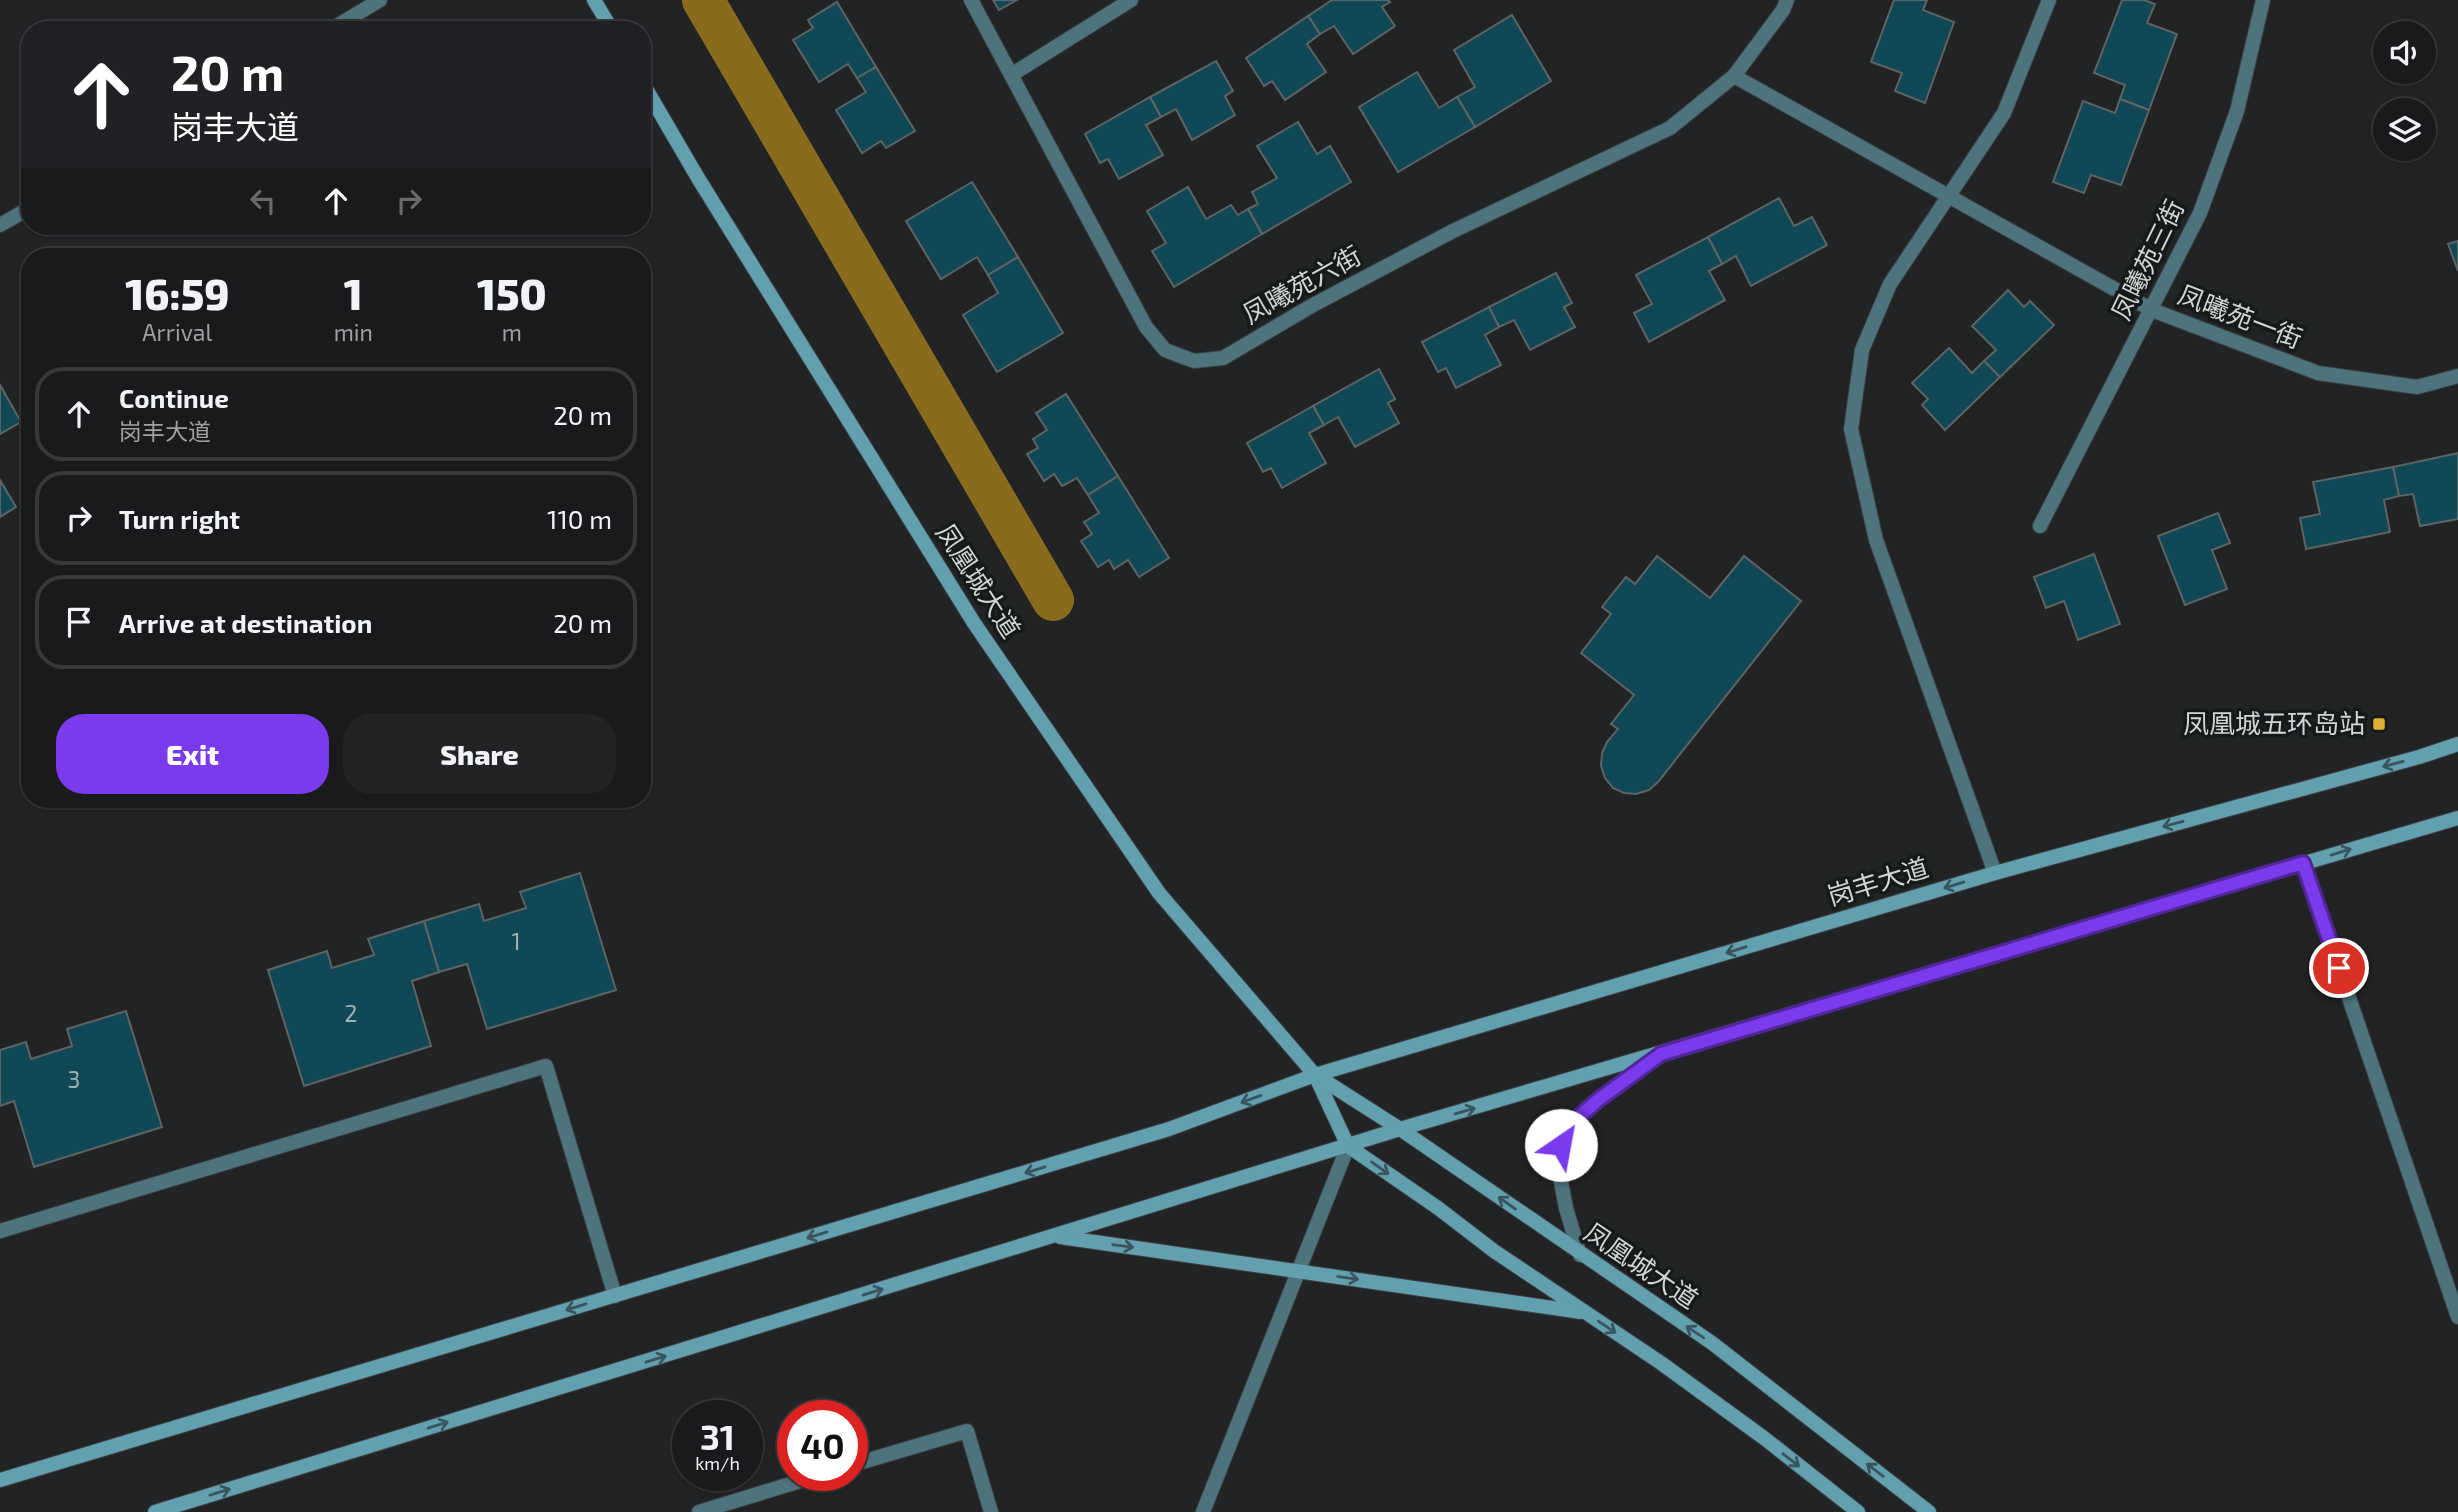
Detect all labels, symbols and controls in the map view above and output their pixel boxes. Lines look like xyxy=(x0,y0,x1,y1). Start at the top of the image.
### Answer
map controls xyxy=(2373,21,2436,161)
button: sound xyxy=(2373,21,2436,84)
text: 20 m xyxy=(171,42,284,101)
icon: ahead xyxy=(56,49,147,140)
button: layers xyxy=(2373,98,2436,161)
text: 岗丰大道 xyxy=(171,107,299,145)
icon: left xyxy=(244,182,282,220)
icon: ahead xyxy=(317,182,355,220)
icon: right xyxy=(390,182,428,220)
street label: 凤曦苑三街 xyxy=(2104,194,2189,325)
street label: 凤曦苑六街 xyxy=(1237,239,1366,329)
text: 16:59 xyxy=(125,268,229,318)
text: 1 xyxy=(344,268,363,318)
text: 150 xyxy=(477,268,547,318)
street label: 凤曦苑一街 xyxy=(2174,278,2307,353)
text: Arrival xyxy=(142,318,212,346)
text: min xyxy=(334,318,373,346)
text: m xyxy=(502,318,522,346)
text: Continue xyxy=(119,382,229,413)
icon: ahead xyxy=(60,395,98,433)
text: 20 m xyxy=(553,399,612,430)
text: 岗丰大道 xyxy=(119,417,211,445)
icon: right xyxy=(60,499,98,537)
text: Turn right xyxy=(119,503,240,534)
text: 110 m xyxy=(547,503,612,534)
street label: 凤凰城大道 xyxy=(931,517,1028,643)
icon: arrive xyxy=(60,603,98,641)
text: Arrive at destination xyxy=(119,607,372,638)
text: 20 m xyxy=(553,607,612,638)
place label: 凤凰城五环岛站 xyxy=(2183,707,2365,738)
button: Exit xyxy=(56,714,329,794)
button: Share xyxy=(343,714,616,794)
marker: 凤凰城五环岛站 xyxy=(2371,716,2387,732)
one-way arrow xyxy=(2382,759,2404,772)
one-way arrow xyxy=(2162,818,2185,831)
one-way arrow xyxy=(2330,844,2352,857)
street label: 岗丰大道 xyxy=(1823,851,1932,911)
one-way arrow xyxy=(1943,879,1965,892)
house number: 1 xyxy=(511,927,521,955)
pin xyxy=(2309,938,2369,998)
one-way arrow xyxy=(1725,944,1747,957)
icon: arrive xyxy=(2320,949,2358,987)
house number: 2 xyxy=(345,999,357,1027)
house number: 3 xyxy=(68,1065,80,1093)
one-way arrow xyxy=(1241,1094,1263,1106)
one-way arrow xyxy=(1454,1103,1476,1116)
position arrow xyxy=(1524,1108,1598,1182)
one-way arrow xyxy=(1370,1161,1389,1175)
one-way arrow xyxy=(1025,1164,1047,1177)
one-way arrow xyxy=(1498,1196,1517,1210)
street label: 凤凰城大道 xyxy=(1579,1216,1704,1314)
one-way arrow xyxy=(807,1229,829,1242)
one-way arrow xyxy=(1111,1240,1134,1253)
one-way arrow xyxy=(1336,1272,1359,1285)
one-way arrow xyxy=(862,1285,884,1298)
one-way arrow xyxy=(565,1302,587,1315)
one-way arrow xyxy=(1596,1320,1616,1334)
one-way arrow xyxy=(1685,1324,1705,1338)
one-way arrow xyxy=(644,1351,666,1364)
speed limit sign: 40 xyxy=(777,1400,868,1491)
text: 31 xyxy=(700,1415,735,1457)
one-way arrow xyxy=(427,1418,449,1431)
text: km/h xyxy=(695,1452,740,1474)
one-way arrow xyxy=(1782,1452,1800,1467)
one-way arrow xyxy=(1867,1462,1885,1477)
one-way arrow xyxy=(209,1485,231,1497)

